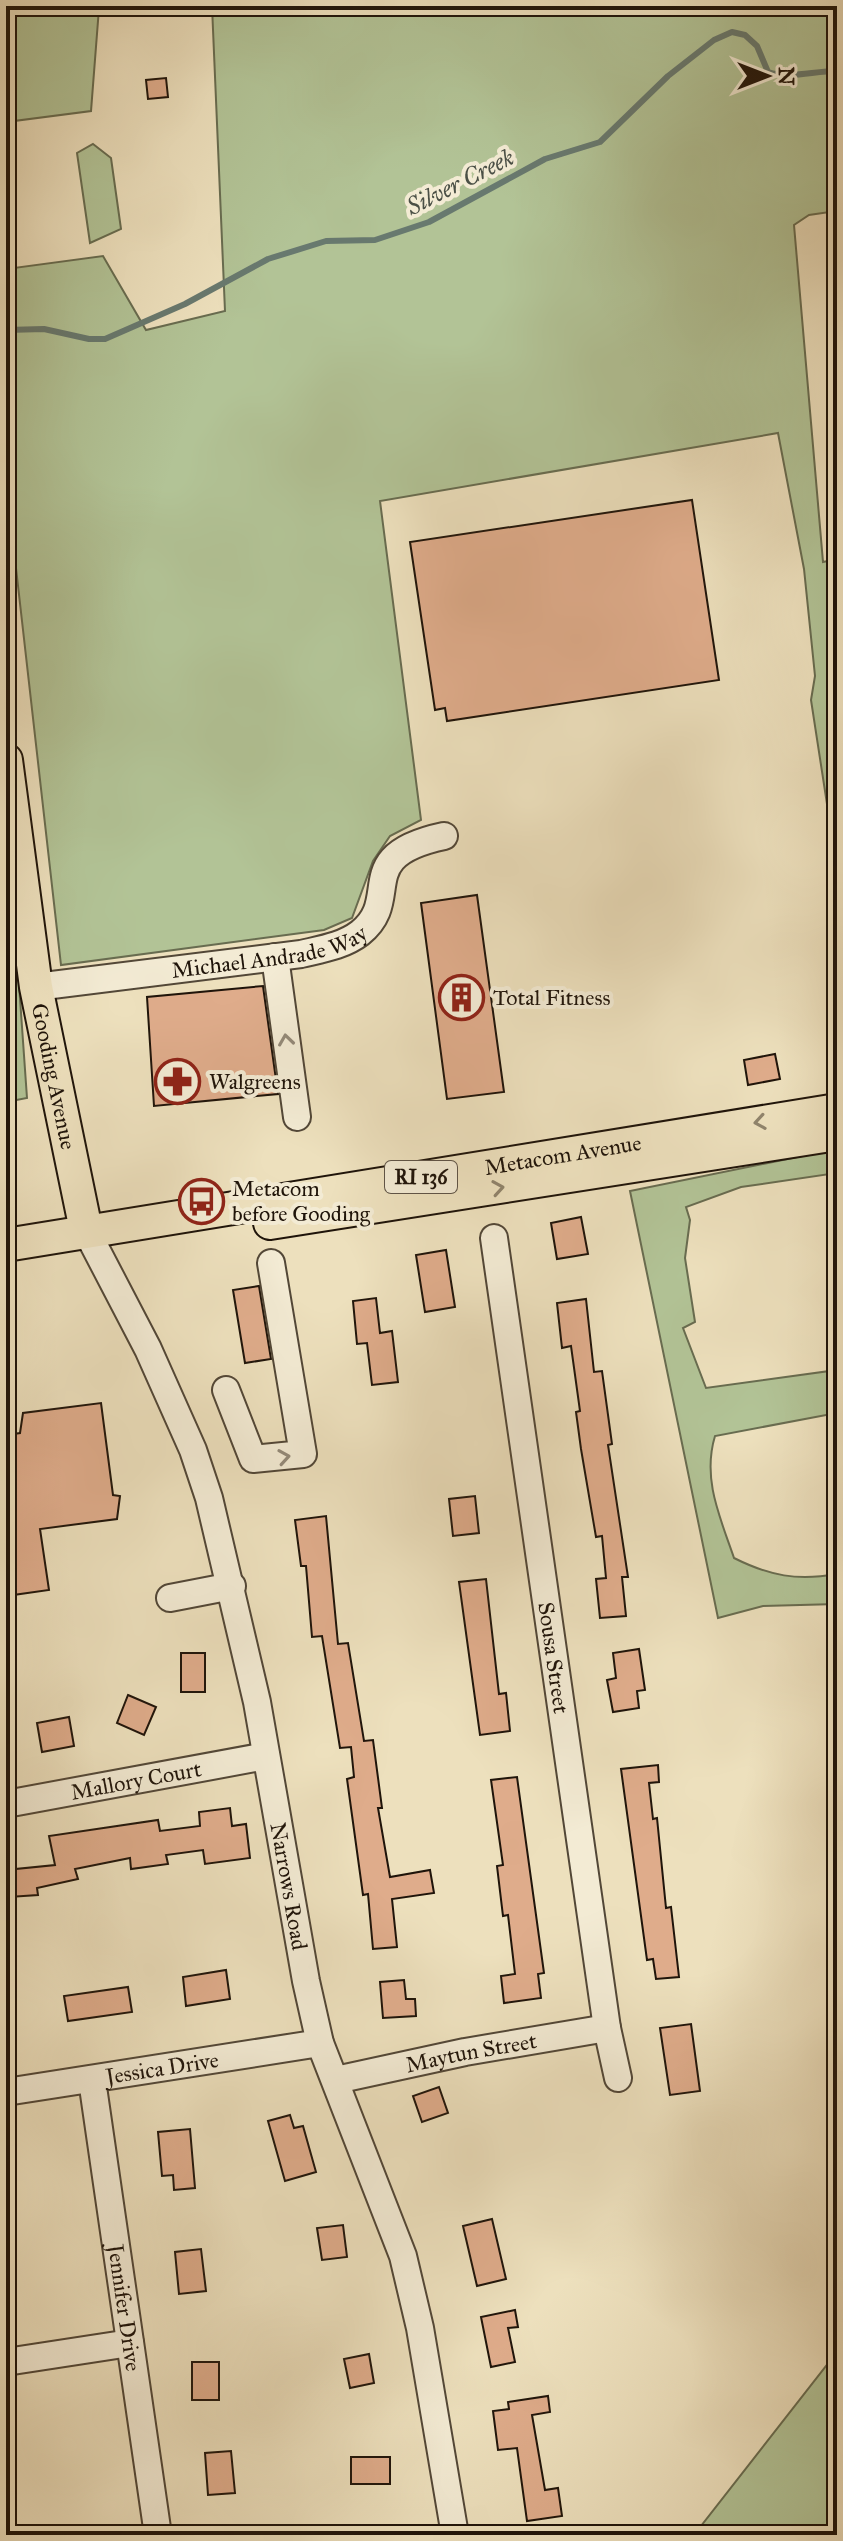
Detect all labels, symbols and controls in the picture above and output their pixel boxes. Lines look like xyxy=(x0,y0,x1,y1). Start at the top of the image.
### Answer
north arrow xyxy=(727,36,807,116)
text: N xyxy=(773,67,800,86)
water label: Silver Creek xyxy=(400,142,519,222)
street label: Michael Andrade Way xyxy=(170,919,373,984)
building icon: Total Fitness xyxy=(438,973,486,1021)
place label: Total Fitness xyxy=(493,984,611,1011)
street label: Gooding Avenue xyxy=(26,1001,83,1152)
one-way arrow xyxy=(278,1033,295,1046)
pharmacy icon: Walgreens xyxy=(154,1057,202,1105)
place label: Walgreens xyxy=(209,1068,301,1095)
one-way arrow xyxy=(753,1113,767,1130)
street label: Metacom Avenue xyxy=(482,1129,643,1181)
road number: RI 136 xyxy=(385,1161,457,1193)
place label: Metacom before Gooding xyxy=(232,1175,371,1227)
bus stop icon: Metacom before Gooding xyxy=(177,1177,225,1225)
one-way arrow xyxy=(492,1181,505,1198)
one-way arrow xyxy=(277,1450,290,1467)
street label: Sousa Street xyxy=(533,1600,575,1715)
street label: Mallory Court xyxy=(68,1755,204,1805)
street label: Narrows Road xyxy=(265,1820,314,1952)
street label: Maytun Street xyxy=(403,2027,539,2078)
street label: Jessica Drive xyxy=(102,2046,220,2090)
street label: Jennifer Drive xyxy=(102,2240,148,2373)

